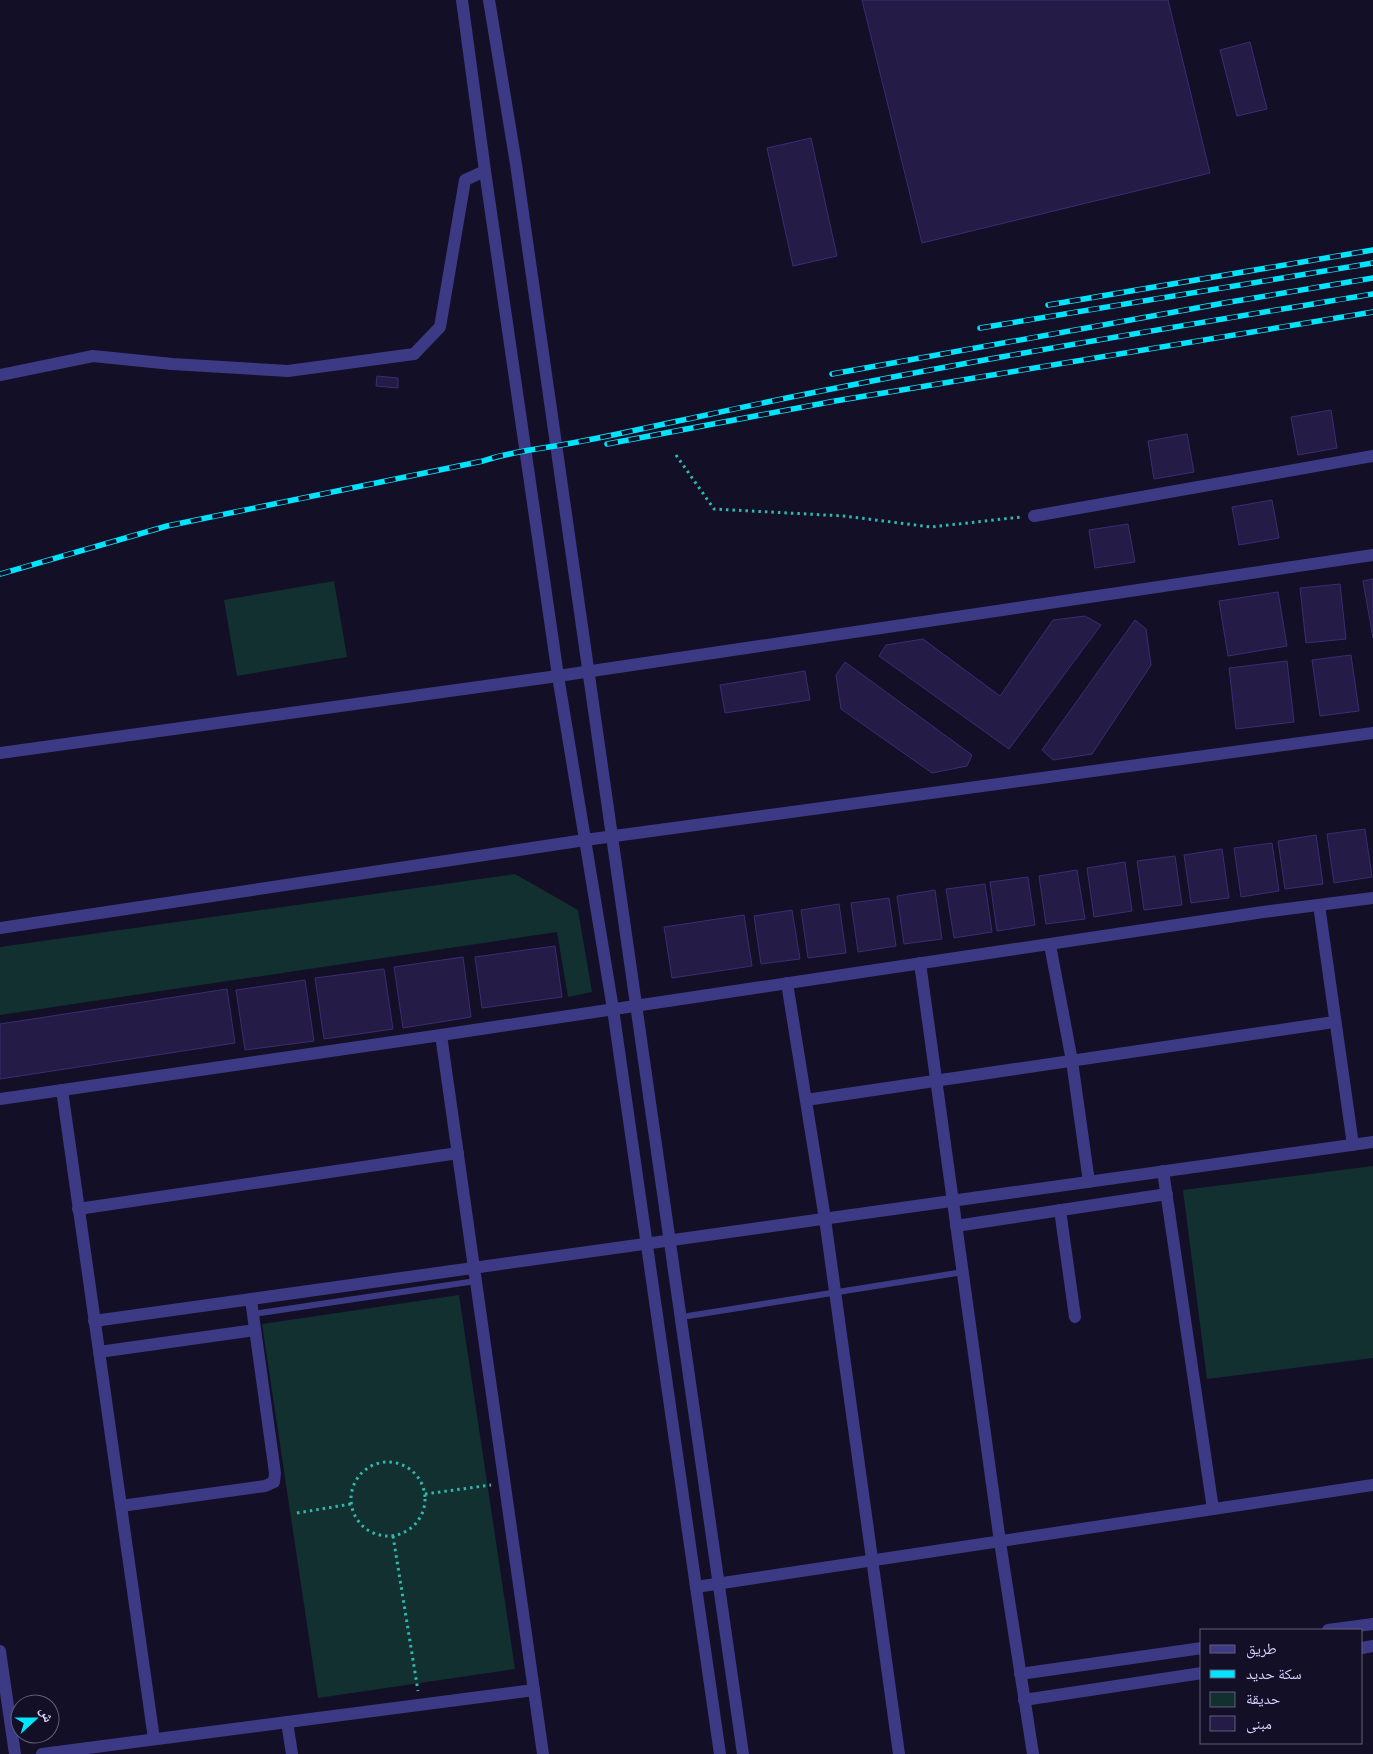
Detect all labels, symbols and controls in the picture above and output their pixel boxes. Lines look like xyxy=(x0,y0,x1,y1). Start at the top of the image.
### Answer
legend xyxy=(1200,1629,1363,1744)
text: طريق xyxy=(1246,1640,1277,1659)
text: سكة حديد xyxy=(1246,1665,1302,1683)
text: حديقة xyxy=(1246,1690,1281,1708)
north arrow xyxy=(10,1694,60,1744)
text: ش xyxy=(36,1705,57,1725)
text: مبنى xyxy=(1246,1715,1272,1734)

